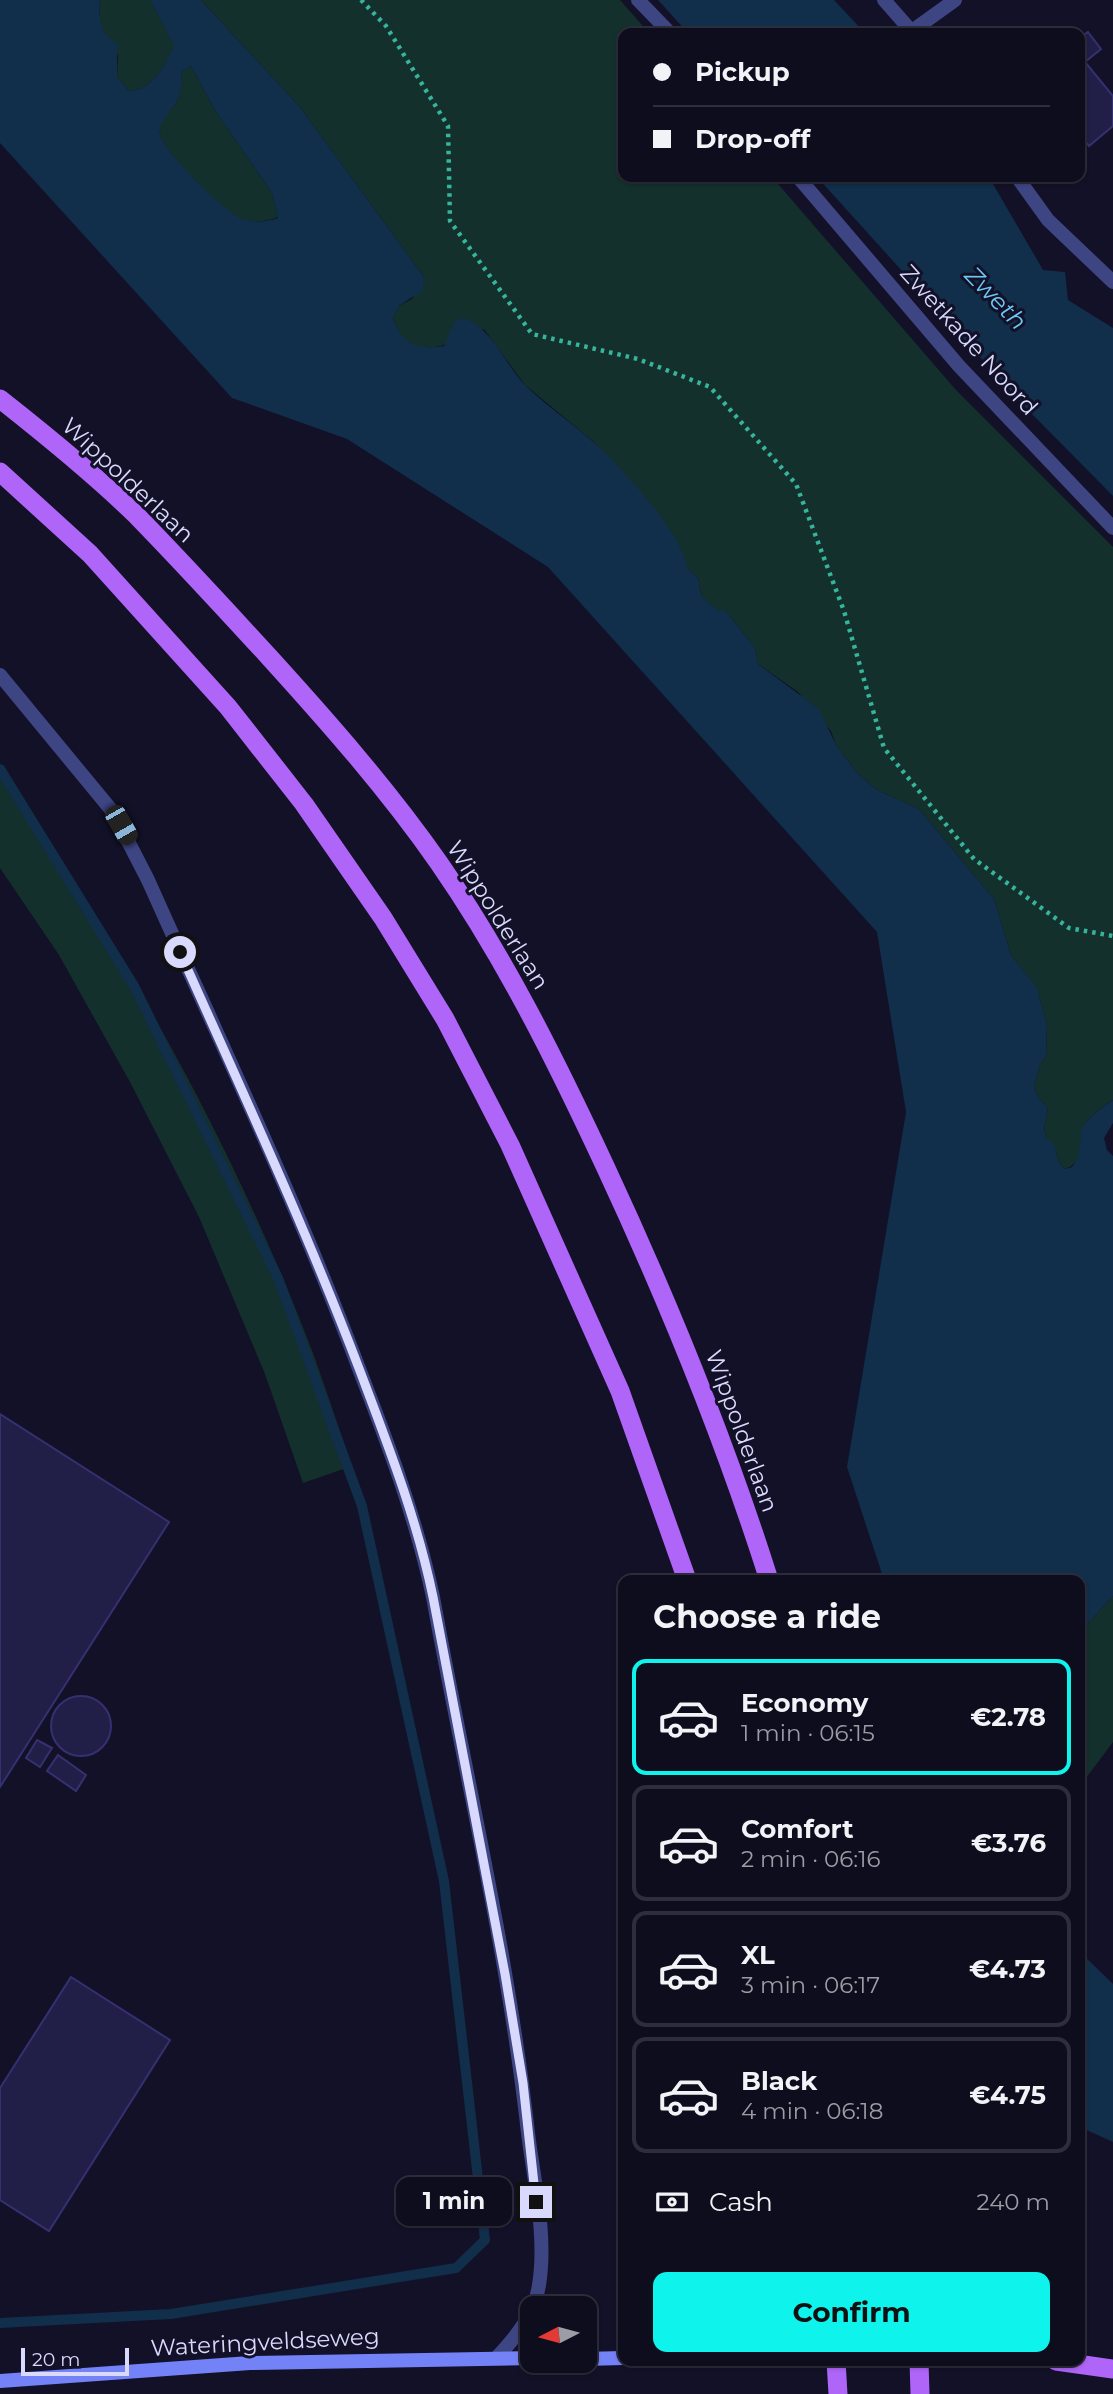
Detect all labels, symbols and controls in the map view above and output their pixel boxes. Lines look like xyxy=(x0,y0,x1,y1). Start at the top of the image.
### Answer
text: Pickup xyxy=(695,56,790,88)
text: Drop-off xyxy=(695,123,810,155)
street label: Zwetkade Noord xyxy=(894,259,1044,421)
water label: Zweth xyxy=(958,260,1033,336)
street label: Wippolderlaan xyxy=(56,412,200,548)
car xyxy=(102,802,141,848)
street label: Wippolderlaan xyxy=(441,835,555,995)
route start xyxy=(164,936,196,968)
street label: Wippolderlaan xyxy=(700,1346,784,1516)
text: Choose a ride xyxy=(653,1597,881,1636)
icon: car xyxy=(657,1686,720,1749)
text: Economy xyxy=(741,1687,868,1719)
text: €2.78 xyxy=(970,1701,1046,1733)
text: 1 min · 06:15 xyxy=(741,1719,875,1747)
icon: car xyxy=(657,1812,720,1875)
text: Comfort xyxy=(741,1813,853,1845)
text: €3.76 xyxy=(971,1827,1046,1859)
text: 2 min · 06:16 xyxy=(741,1845,881,1873)
icon: car xyxy=(657,1938,720,2001)
text: XL xyxy=(741,1939,775,1971)
text: €4.73 xyxy=(969,1953,1046,1985)
text: 3 min · 06:17 xyxy=(741,1971,880,1999)
icon: car xyxy=(657,2064,720,2127)
text: Black xyxy=(741,2065,817,2097)
text: €4.75 xyxy=(969,2079,1046,2111)
text: 4 min · 06:18 xyxy=(741,2097,883,2125)
callout: 1 min xyxy=(396,2178,512,2226)
icon: cash xyxy=(653,2183,691,2221)
route end xyxy=(520,2186,552,2218)
text: Cash xyxy=(709,2186,773,2218)
text: 1 min xyxy=(423,2187,485,2215)
text: 240 m xyxy=(977,2188,1050,2216)
button: Confirm xyxy=(653,2272,1050,2352)
north arrow xyxy=(520,2296,597,2373)
map controls xyxy=(520,2296,597,2373)
street label: Wateringveldseweg xyxy=(150,2322,380,2362)
scale bar xyxy=(21,2345,130,2377)
text: 20 m xyxy=(32,2348,80,2371)

